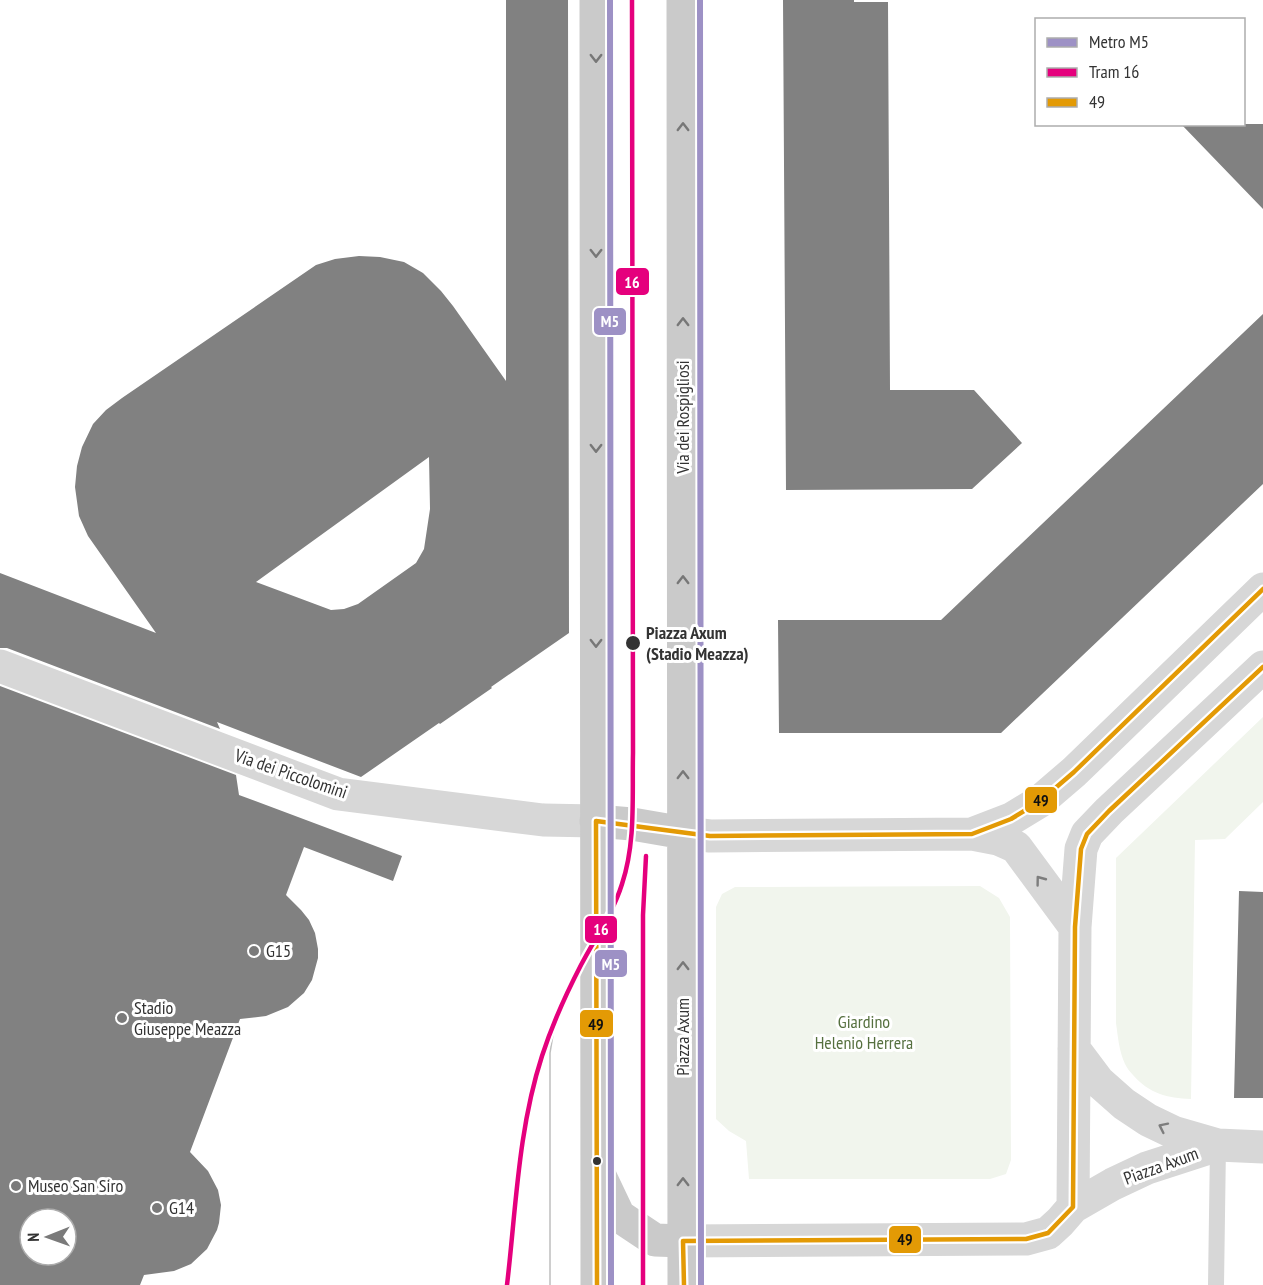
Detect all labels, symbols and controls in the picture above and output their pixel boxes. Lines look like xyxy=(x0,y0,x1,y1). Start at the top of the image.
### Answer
legend xyxy=(1035,18,1245,126)
text: Metro M5 xyxy=(1089,30,1149,53)
one-way arrow xyxy=(590,54,602,63)
text: Tram 16 xyxy=(1089,60,1139,83)
text: 49 xyxy=(1089,90,1105,113)
one-way arrow xyxy=(677,122,689,131)
one-way arrow xyxy=(590,249,602,258)
line badge: 16 xyxy=(615,267,650,296)
text: 16 xyxy=(624,272,640,292)
line badge: M5 xyxy=(593,307,627,336)
text: M5 xyxy=(601,311,619,331)
one-way arrow xyxy=(677,317,689,326)
street label: Via dei Rospigliosi xyxy=(671,360,694,475)
one-way arrow xyxy=(590,444,602,453)
one-way arrow xyxy=(677,575,689,584)
place label: Piazza Axum (Stadio Meazza) xyxy=(646,621,749,665)
marker: Piazza Axum (Stadio Meazza) xyxy=(624,634,642,652)
one-way arrow xyxy=(590,639,602,648)
street label: Via dei Piccolomini xyxy=(231,743,351,804)
one-way arrow xyxy=(677,770,689,779)
line badge: 49 xyxy=(1024,786,1058,814)
text: 49 xyxy=(1033,790,1049,810)
one-way arrow xyxy=(1037,876,1048,887)
line badge: 16 xyxy=(584,915,618,944)
text: 16 xyxy=(593,919,609,939)
place label: G15 xyxy=(266,939,291,962)
marker: G15 xyxy=(247,944,261,958)
line badge: M5 xyxy=(594,949,628,978)
text: M5 xyxy=(602,954,620,974)
one-way arrow xyxy=(677,962,689,971)
place label: Stadio Giuseppe Meazza xyxy=(134,996,241,1040)
street label: Piazza Axum xyxy=(671,998,694,1076)
line badge: 49 xyxy=(579,1009,614,1038)
park label: Giardino Helenio Herrera xyxy=(815,1010,913,1054)
marker: Stadio Giuseppe Meazza xyxy=(115,1011,129,1025)
text: 49 xyxy=(588,1014,604,1034)
one-way arrow xyxy=(1158,1123,1169,1135)
street label: Piazza Axum xyxy=(1120,1141,1201,1190)
unlabelled marker xyxy=(591,1155,603,1167)
place label: Museo San Siro xyxy=(28,1174,123,1197)
one-way arrow xyxy=(677,1178,689,1187)
marker: Museo San Siro xyxy=(9,1179,23,1193)
place label: G14 xyxy=(169,1196,194,1219)
marker: G14 xyxy=(150,1201,164,1215)
north arrow xyxy=(18,1207,78,1267)
line badge: 49 xyxy=(888,1225,922,1254)
text: 49 xyxy=(897,1229,913,1249)
text: N xyxy=(23,1233,43,1242)

